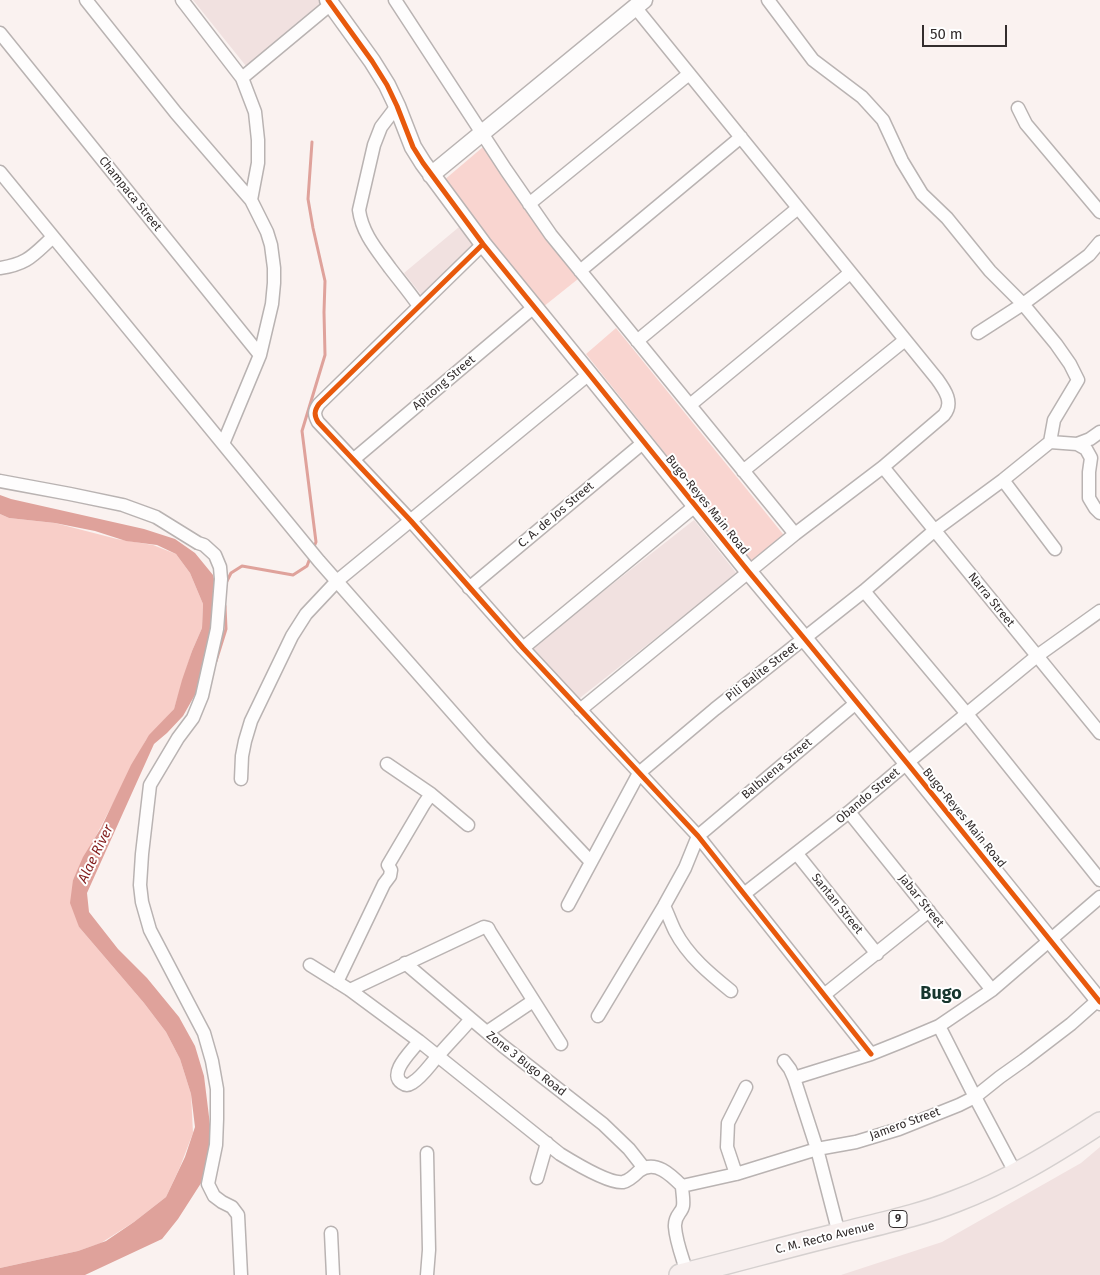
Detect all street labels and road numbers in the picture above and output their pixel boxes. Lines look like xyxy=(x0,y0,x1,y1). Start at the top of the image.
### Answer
street label: Champaca Street xyxy=(95,154,165,234)
street label: Apitong Street xyxy=(410,353,478,413)
street label: Bugo-Reyes Main Road xyxy=(662,452,752,558)
street label: C. A. de Jos Street xyxy=(515,479,597,551)
street label: Narra Street xyxy=(965,570,1017,630)
street label: Pili Balite Street xyxy=(723,639,801,705)
street label: Balbuena Street xyxy=(739,735,815,803)
street label: Obando Street xyxy=(833,765,903,827)
street label: Bugo-Reyes Main Road xyxy=(919,765,1009,871)
street label: Santan Street xyxy=(808,871,866,937)
street label: Jabar Street xyxy=(895,872,947,930)
street label: Zone 3 Bugo Road xyxy=(483,1028,569,1100)
street label: Jamero Street xyxy=(868,1105,942,1143)
road number: 9 xyxy=(889,1210,907,1228)
street label: C. M. Recto Avenue xyxy=(774,1219,876,1257)

